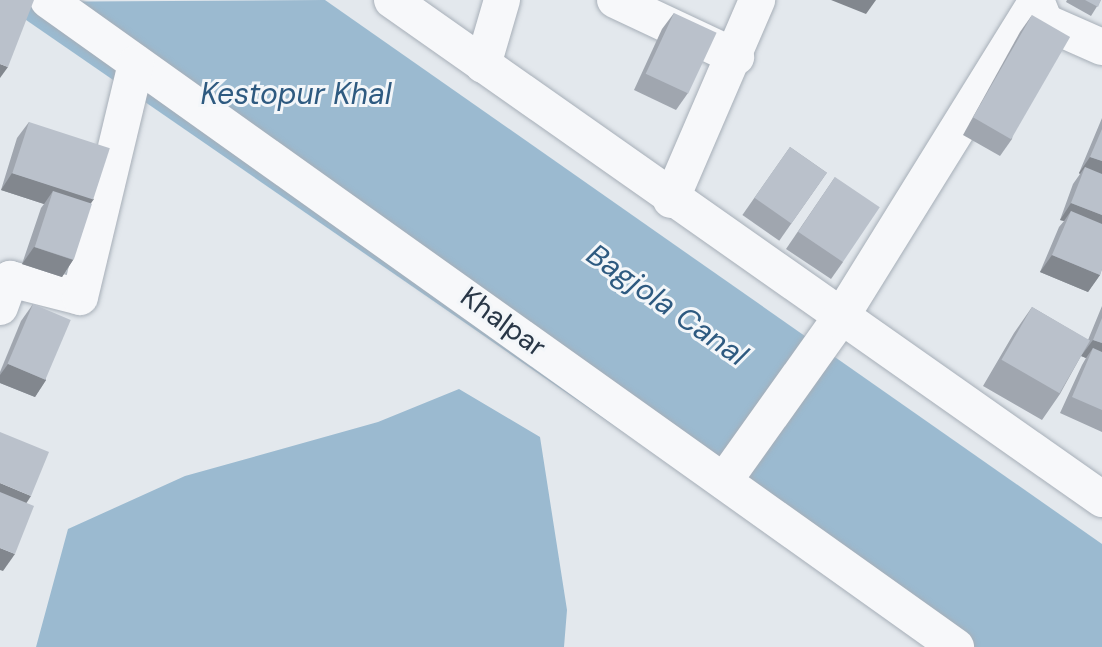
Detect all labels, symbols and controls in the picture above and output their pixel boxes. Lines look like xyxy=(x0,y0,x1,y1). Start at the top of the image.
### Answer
water label: Kestopur Khal xyxy=(201,76,391,112)
water label: Bagjola Canal xyxy=(580,236,754,374)
street label: Khalpar xyxy=(454,280,552,364)

